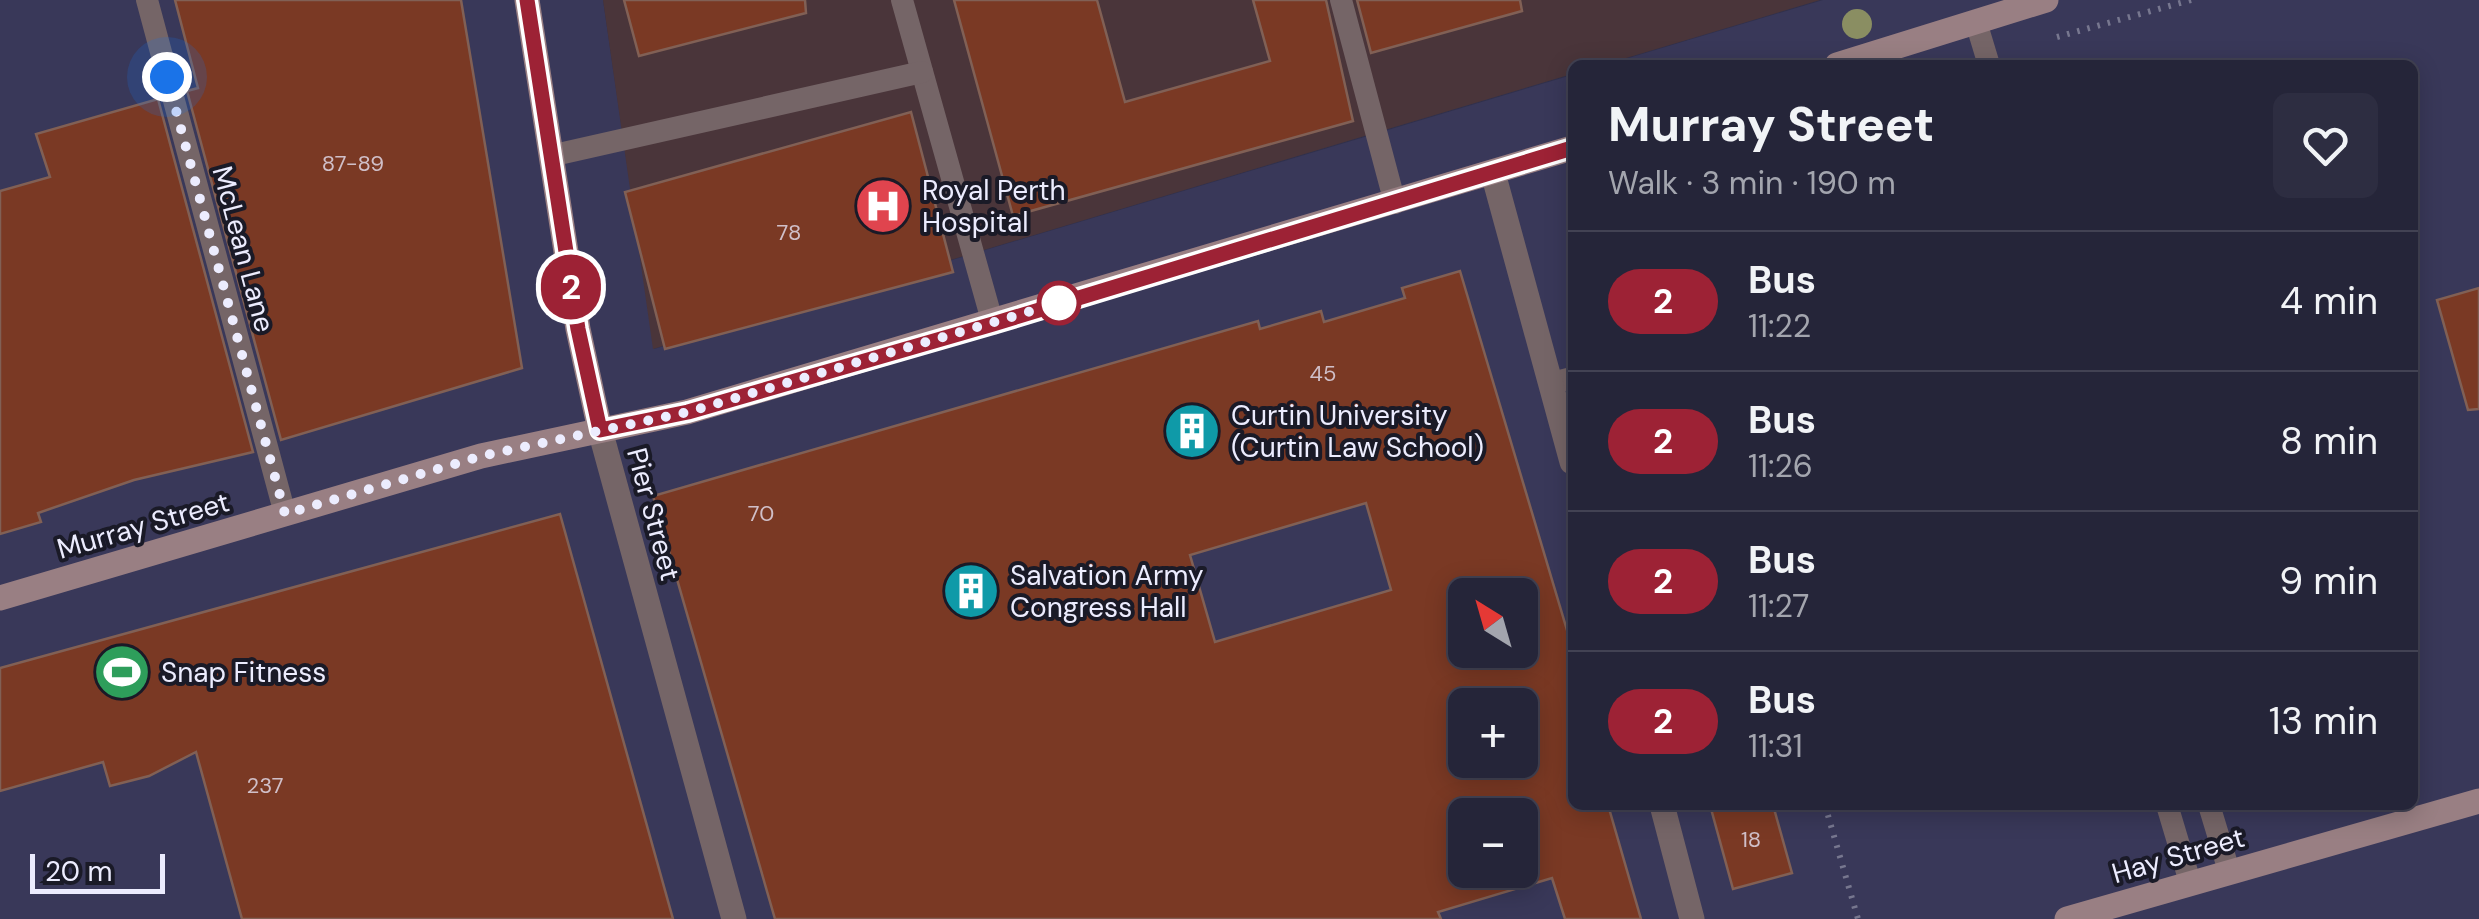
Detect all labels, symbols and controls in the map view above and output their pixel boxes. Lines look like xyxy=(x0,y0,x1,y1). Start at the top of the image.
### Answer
your location xyxy=(142,52,192,102)
text: Murray Street xyxy=(1608,93,1934,156)
button: heart xyxy=(2273,93,2378,198)
house number: 87-89 xyxy=(322,149,384,178)
street label: McLean Lane xyxy=(204,162,283,336)
text: Walk · 3 min · 190 m xyxy=(1608,162,1896,204)
place label: Royal Perth Hospital xyxy=(922,172,1066,241)
hospital icon: Royal Perth Hospital xyxy=(853,176,913,236)
house number: 78 xyxy=(777,218,801,247)
line badge: 2 xyxy=(538,254,604,320)
text: Bus xyxy=(1748,255,1816,305)
text: 2 xyxy=(561,264,581,310)
text: 4 min xyxy=(2280,276,2378,326)
text: 2 xyxy=(1653,278,1673,324)
unlabelled marker xyxy=(1038,282,1080,324)
text: 11:22 xyxy=(1748,305,1811,347)
house number: 45 xyxy=(1310,359,1336,388)
text: Bus xyxy=(1748,395,1816,445)
place label: Curtin University (Curtin Law School) xyxy=(1231,397,1484,466)
building icon: Curtin University (Curtin Law School) xyxy=(1162,401,1222,461)
text: 8 min xyxy=(2280,416,2378,466)
text: 2 xyxy=(1653,418,1673,464)
street label: Pier Street xyxy=(618,444,689,585)
text: 11:26 xyxy=(1748,445,1813,487)
street label: Murray Street xyxy=(53,483,234,568)
house number: 70 xyxy=(748,499,774,528)
text: Bus xyxy=(1748,535,1816,585)
text: 9 min xyxy=(2279,556,2378,606)
place label: Salvation Army Congress Hall xyxy=(1010,557,1203,626)
text: 2 xyxy=(1653,558,1673,604)
building icon: Salvation Army Congress Hall xyxy=(941,561,1001,621)
north arrow xyxy=(1448,578,1538,668)
map controls xyxy=(1448,578,1538,888)
text: 11:27 xyxy=(1748,585,1809,627)
sports icon: Snap Fitness xyxy=(92,642,152,702)
place label: Snap Fitness xyxy=(161,654,326,691)
text: Bus xyxy=(1748,675,1816,725)
button: + xyxy=(1448,688,1538,778)
text: 13 min xyxy=(2269,696,2378,746)
text: 2 xyxy=(1653,698,1673,744)
text: 11:31 xyxy=(1748,725,1803,767)
house number: 237 xyxy=(246,771,284,800)
button: − xyxy=(1448,798,1538,888)
street label: Hay Street xyxy=(2108,819,2249,892)
house number: 18 xyxy=(1741,825,1761,854)
scale bar xyxy=(30,849,165,894)
text: 20 m xyxy=(45,853,112,890)

